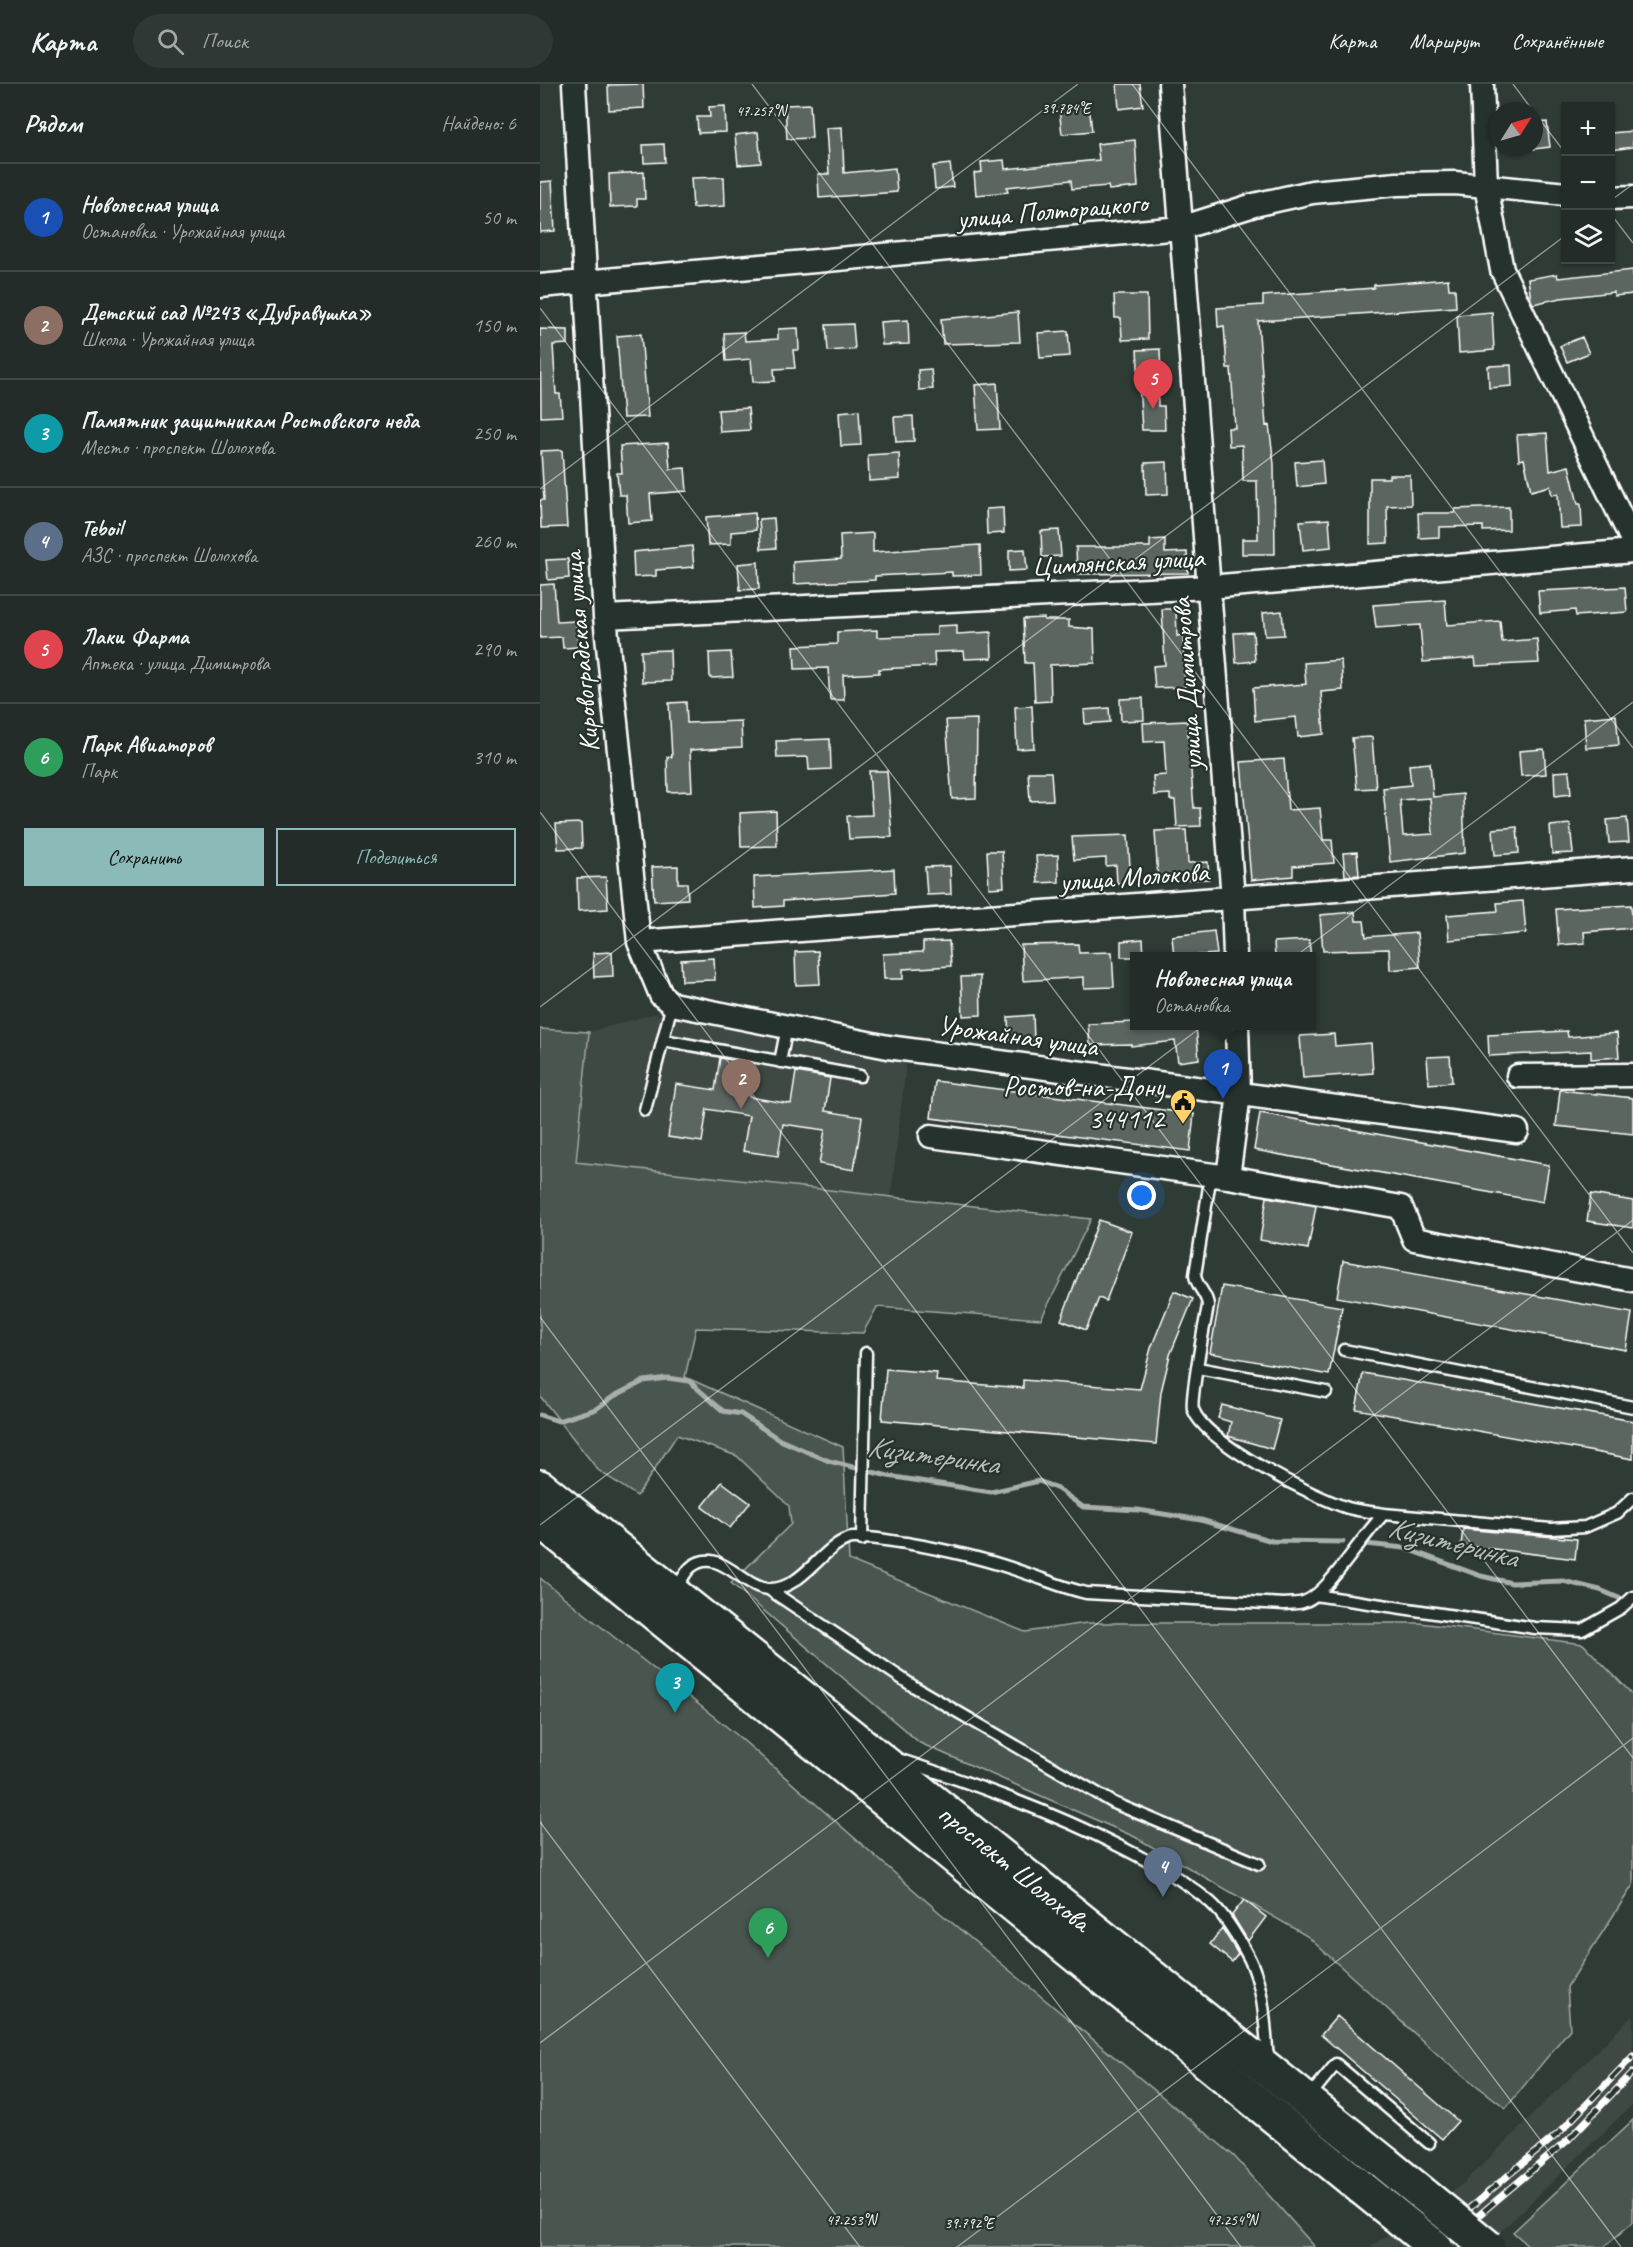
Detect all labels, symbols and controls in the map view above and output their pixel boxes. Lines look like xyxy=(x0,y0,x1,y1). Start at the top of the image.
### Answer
search box xyxy=(133,14,553,68)
text: Карта xyxy=(30,24,97,59)
icon: search xyxy=(154,25,187,58)
text: Поиск xyxy=(202,27,248,55)
text: Карта xyxy=(1328,28,1377,54)
text: Маршрут xyxy=(1410,28,1479,54)
text: Сохранённые xyxy=(1512,28,1603,54)
text: 39.784°E xyxy=(1042,99,1093,118)
text: 47.257°N xyxy=(736,102,789,121)
north arrow xyxy=(1489,102,1543,156)
map controls xyxy=(1561,102,1615,264)
button: + xyxy=(1561,102,1615,156)
text: Рядом xyxy=(24,107,82,140)
text: Найдено: 6 xyxy=(441,111,516,136)
button: − xyxy=(1561,156,1615,210)
street label: улица Полторацкого xyxy=(953,184,1152,236)
text: Новолесная улица xyxy=(81,191,218,219)
text: 1 xyxy=(39,205,48,230)
text: 50 m xyxy=(482,205,516,230)
button: layers xyxy=(1561,210,1615,264)
text: Остановка · Урожайная улица xyxy=(81,219,284,244)
text: Детский сад №243 «Дубравушка» xyxy=(81,299,372,327)
text: 2 xyxy=(39,313,48,338)
text: 150 m xyxy=(473,313,516,338)
text: Школа · Урожайная улица xyxy=(81,327,254,352)
pin: 5 xyxy=(1134,360,1172,409)
text: Памятник защитникам Ростовского неба xyxy=(81,407,419,435)
text: 3 xyxy=(39,421,48,446)
text: 250 m xyxy=(473,421,516,446)
text: Место · проспект Шолохова xyxy=(81,435,274,460)
text: Teboil xyxy=(81,515,122,543)
text: 4 xyxy=(39,529,48,554)
text: 260 m xyxy=(473,529,516,554)
street label: Цимлянская улица xyxy=(1031,539,1207,583)
text: АЗС · проспект Шолохова xyxy=(81,543,257,568)
street label: Кировоградская улица xyxy=(554,548,607,754)
street label: улица Димитрова xyxy=(1163,595,1210,774)
text: Лаки Фарма xyxy=(81,623,189,651)
text: 5 xyxy=(39,637,48,662)
text: 290 m xyxy=(473,637,516,662)
text: Аптека · улица Димитрова xyxy=(81,651,270,676)
text: Парк Авиаторов xyxy=(81,731,212,759)
text: 6 xyxy=(39,745,48,770)
text: 310 m xyxy=(473,745,516,770)
text: Парк xyxy=(81,759,117,784)
button: Сохранить xyxy=(24,828,264,886)
button: Поделиться xyxy=(276,828,516,886)
street label: улица Молокова xyxy=(1056,854,1212,899)
popup xyxy=(1130,952,1316,1030)
text: Новолесная улица xyxy=(1155,965,1291,993)
text: Остановка xyxy=(1155,993,1229,1018)
street label: Урожайная улица xyxy=(936,1007,1102,1064)
pin: 1 xyxy=(1204,1050,1242,1099)
pin: 2 xyxy=(722,1060,760,1109)
place label: Ростов-на-Дону 344112 xyxy=(1003,1069,1166,1136)
public building icon: Ростов-на-Дону 344112 xyxy=(1168,1087,1198,1125)
your location xyxy=(1127,1181,1156,1210)
water label: Кизитеринка xyxy=(865,1427,1004,1483)
water label: Кизитеринка xyxy=(1385,1508,1524,1577)
pin: 3 xyxy=(656,1664,694,1713)
street label: проспект Шолохова xyxy=(931,1796,1100,1940)
pin: 4 xyxy=(1144,1848,1182,1897)
pin: 6 xyxy=(748,1908,788,1958)
text: 47.253°N xyxy=(826,2211,879,2230)
text: 47.254°N xyxy=(1207,2211,1260,2230)
text: 39.792°E xyxy=(945,2214,996,2233)

